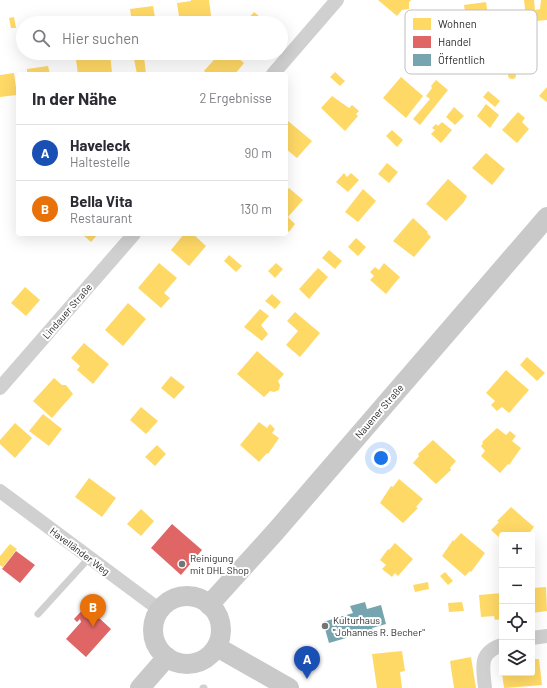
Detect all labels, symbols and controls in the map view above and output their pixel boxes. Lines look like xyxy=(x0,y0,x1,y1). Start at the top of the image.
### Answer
legend xyxy=(405,10,537,74)
search box xyxy=(16,16,288,60)
text: Wohnen xyxy=(438,17,477,30)
icon: search xyxy=(30,27,52,49)
text: Hier suchen xyxy=(62,29,139,47)
text: Handel xyxy=(438,35,471,48)
text: Öffentlich xyxy=(438,52,485,66)
text: In der Nähe xyxy=(32,88,117,108)
text: 2 Ergebnisse xyxy=(199,90,272,106)
text: Haveleck xyxy=(70,136,131,154)
text: A xyxy=(41,145,49,161)
text: 90 m xyxy=(245,145,272,161)
text: Haltestelle xyxy=(70,154,130,170)
text: Bella Vita xyxy=(70,192,133,210)
text: B xyxy=(41,201,49,217)
text: 130 m xyxy=(240,201,272,217)
text: Restaurant xyxy=(70,210,132,226)
street label: Lindauer Straße xyxy=(40,281,94,341)
street label: Nauener Straße xyxy=(352,381,406,441)
your location xyxy=(371,448,391,468)
street label: Havelländer Weg xyxy=(48,525,112,577)
map controls xyxy=(499,532,535,676)
button: + xyxy=(499,532,535,568)
place label: Reinigung mit DHL Shop xyxy=(190,552,249,576)
marker: Reinigung mit DHL Shop xyxy=(177,559,187,569)
button: − xyxy=(499,568,535,604)
pin: B xyxy=(80,594,106,627)
button: locate xyxy=(499,604,535,640)
place label: Kulturhaus "Johannes R. Becher" xyxy=(333,614,425,638)
marker: Kulturhaus "Johannes R. Becher" xyxy=(320,621,330,631)
button: layers xyxy=(499,640,535,676)
pin: A xyxy=(294,646,320,679)

